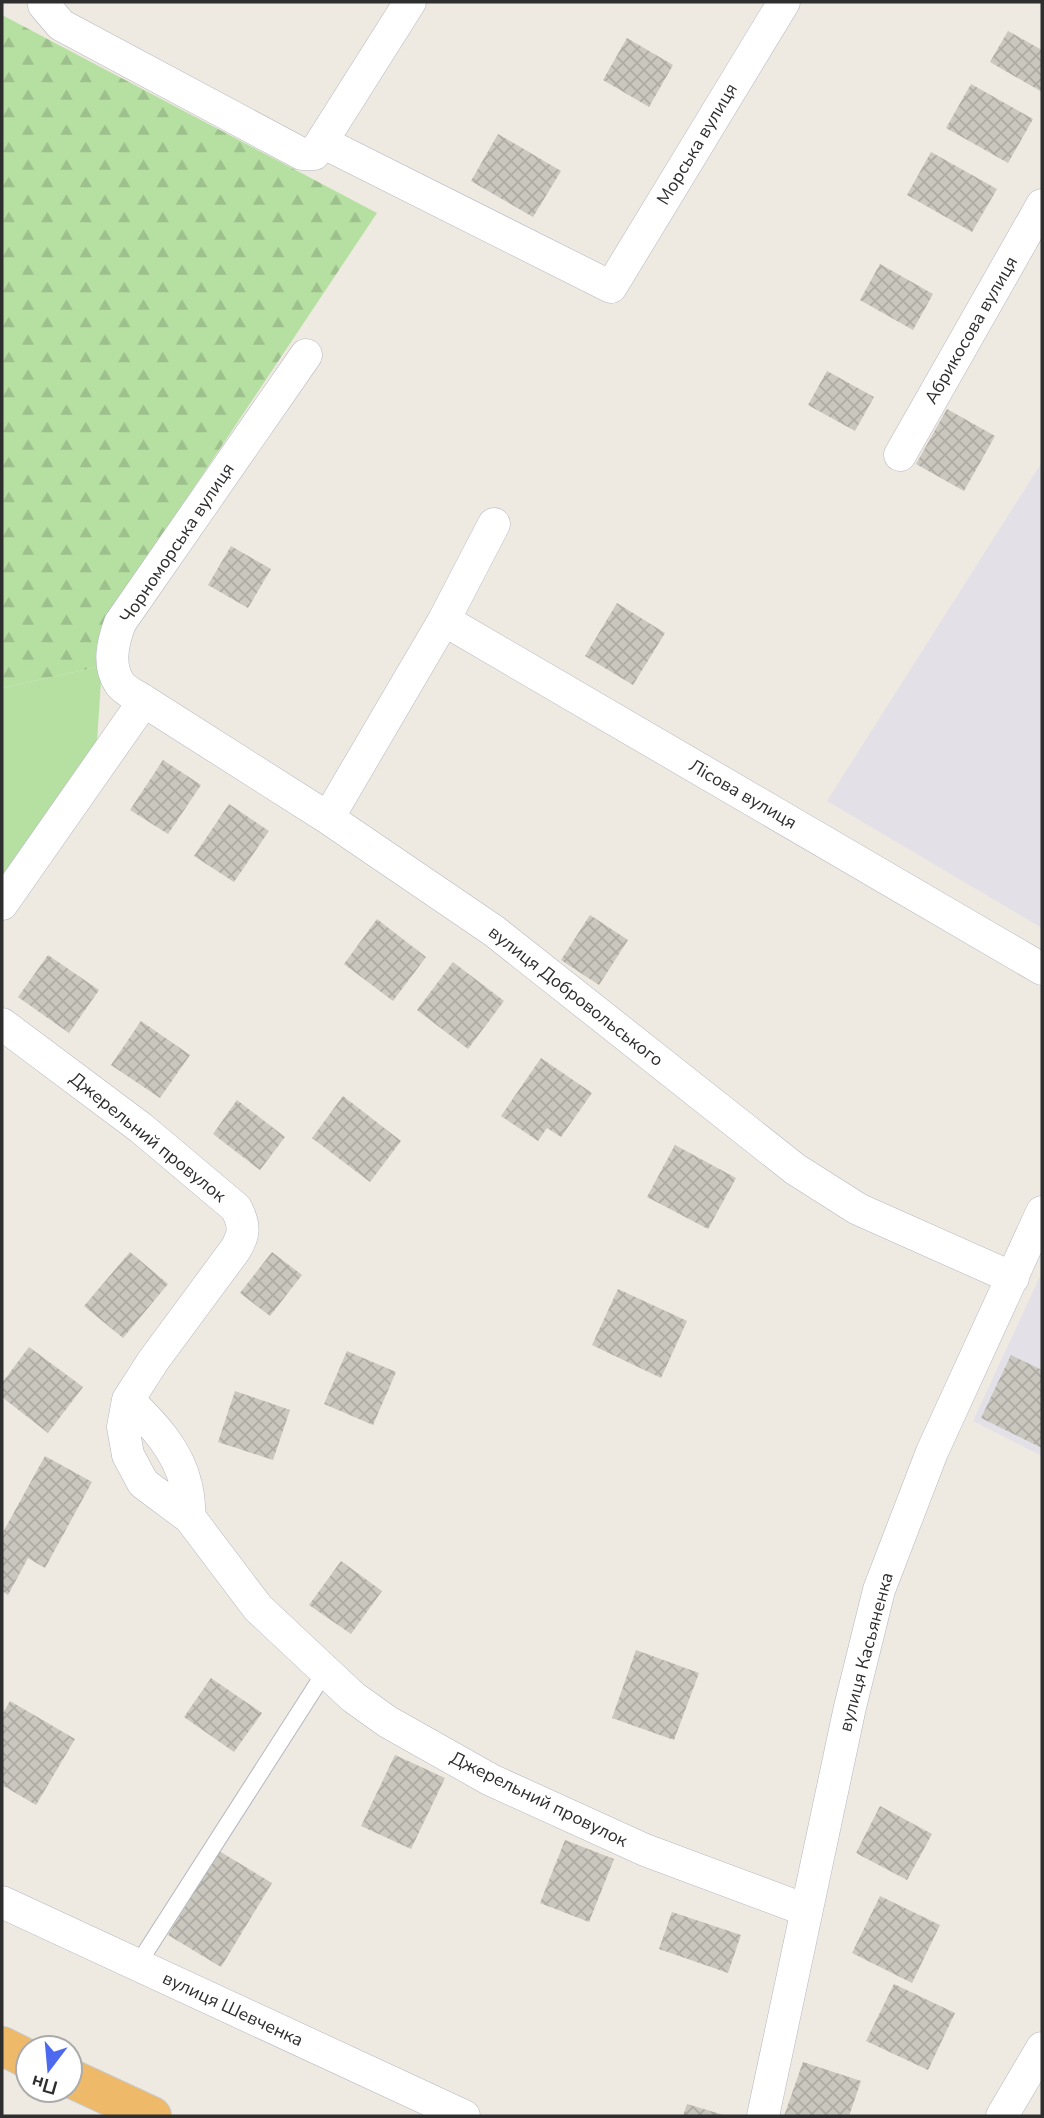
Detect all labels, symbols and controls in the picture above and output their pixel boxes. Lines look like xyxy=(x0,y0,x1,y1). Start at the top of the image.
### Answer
street label: Морська вулиця xyxy=(651,79,743,209)
street label: Абрикосова вулиця xyxy=(919,252,1023,408)
street label: Чорноморська вулиця xyxy=(114,458,240,628)
street label: Лісова вулиця xyxy=(685,753,801,835)
street label: вулиця Добровольського xyxy=(484,920,668,1072)
street label: Джерельний провулок xyxy=(65,1066,232,1208)
street label: вулиця Касьяненка xyxy=(833,1570,899,1734)
street label: Джерельний провулок xyxy=(446,1746,632,1853)
street label: вулиця Шевченка xyxy=(159,1966,307,2052)
north arrow xyxy=(14,2034,84,2104)
text: Пн xyxy=(28,2068,61,2100)

